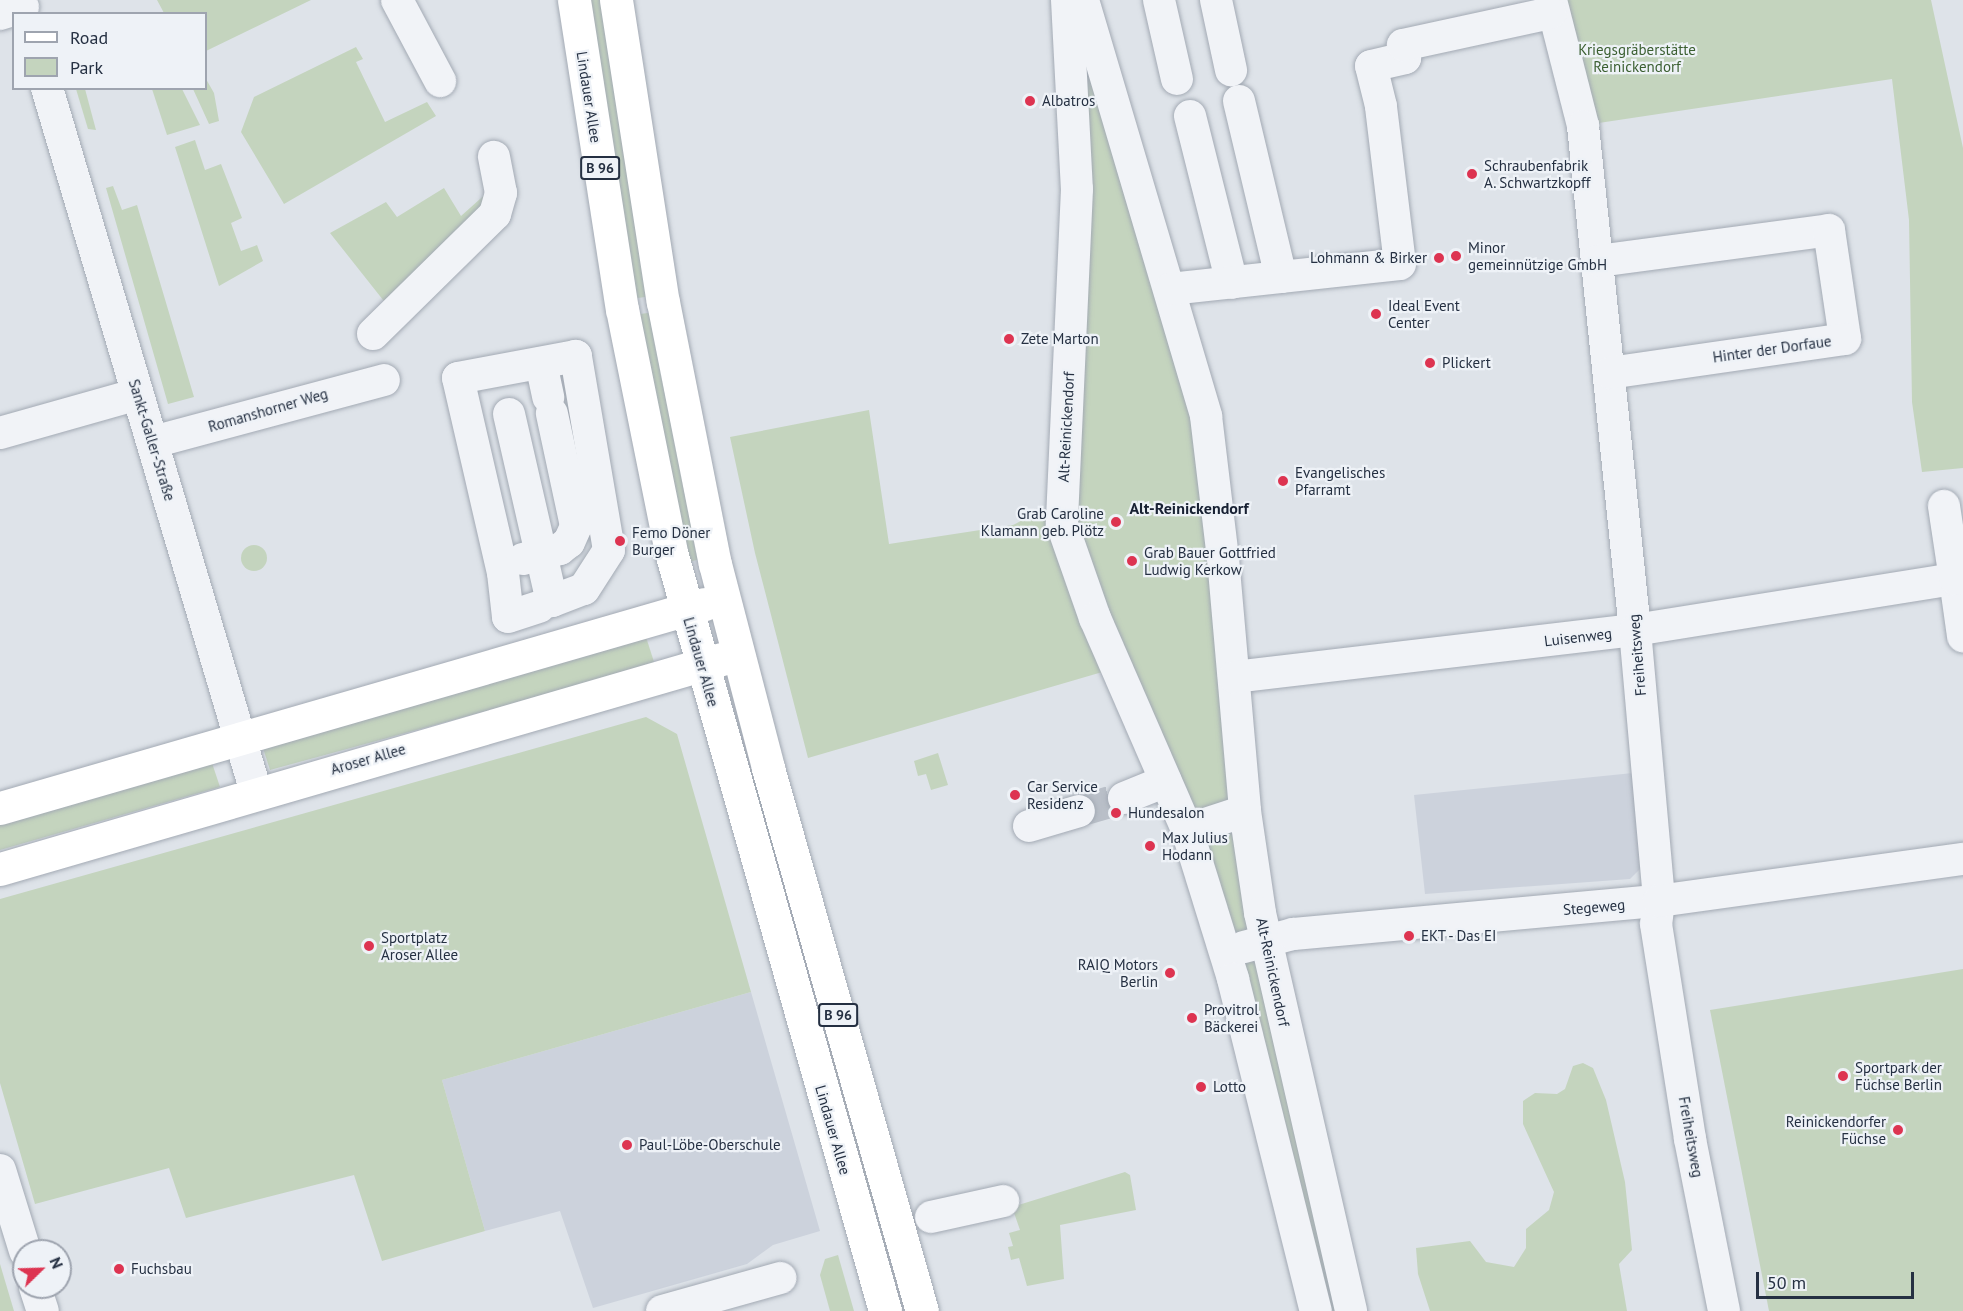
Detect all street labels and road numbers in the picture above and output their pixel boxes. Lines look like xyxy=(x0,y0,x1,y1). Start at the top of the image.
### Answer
street label: Lindauer Allee xyxy=(573,50,605,144)
road number: B 96 xyxy=(579,157,621,179)
street label: Hinter der Dorfaue xyxy=(1712,332,1832,366)
street label: Alt-Reinickendorf xyxy=(1054,371,1078,483)
street label: Sankt-Galler-Straße xyxy=(125,377,179,503)
street label: Romanshorner Weg xyxy=(206,384,330,436)
street label: Freiheitsweg xyxy=(1624,613,1650,697)
street label: Lindauer Allee xyxy=(680,615,722,709)
street label: Luisenweg xyxy=(1543,624,1613,650)
street label: Aroser Allee xyxy=(328,740,408,778)
street label: Stegeweg xyxy=(1562,895,1626,919)
street label: Alt-Reinickendorf xyxy=(1253,916,1293,1028)
road number: B 96 xyxy=(817,1004,859,1026)
street label: Lindauer Allee xyxy=(812,1083,854,1177)
street label: Freiheitsweg xyxy=(1675,1095,1707,1179)

